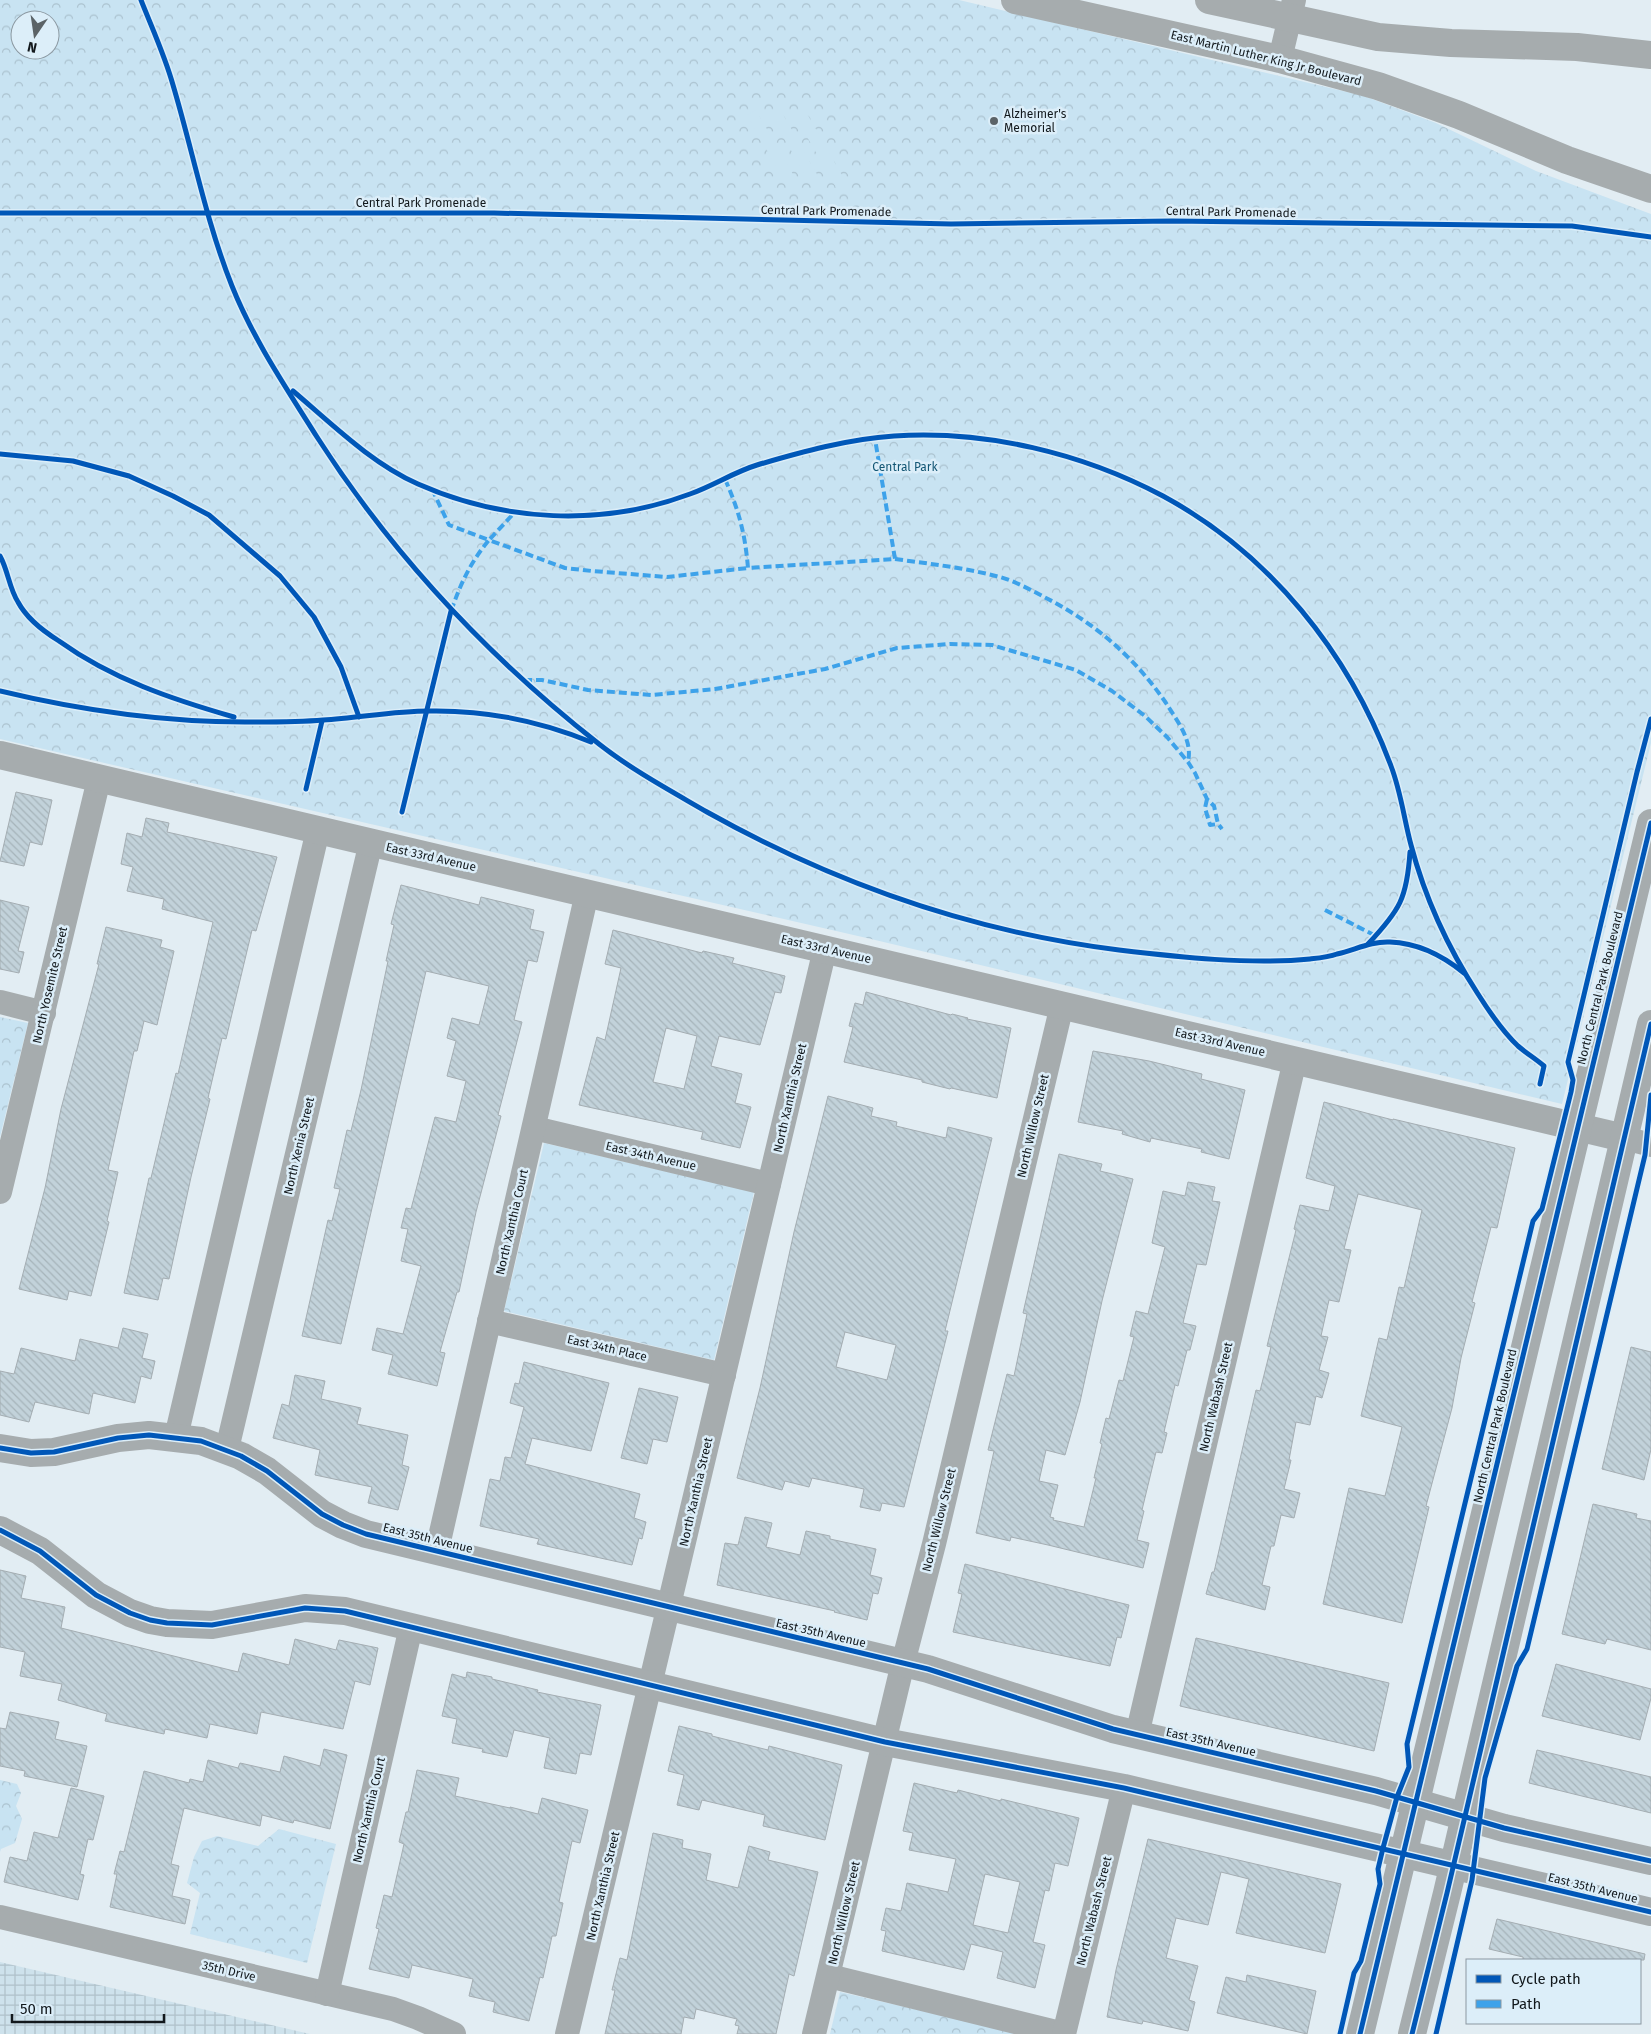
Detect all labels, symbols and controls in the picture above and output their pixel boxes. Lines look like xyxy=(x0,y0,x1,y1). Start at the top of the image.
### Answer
north arrow xyxy=(10,10,60,60)
street label: East Martin Luther King Jr Boulevard xyxy=(1169,27,1363,89)
text: N xyxy=(26,38,39,57)
place label: Alzheimer's Memorial xyxy=(1004,107,1067,135)
marker: Alzheimer's Memorial xyxy=(988,115,1000,127)
street label: Central Park Promenade xyxy=(356,196,486,210)
street label: Central Park Promenade xyxy=(761,203,891,219)
street label: Central Park Promenade xyxy=(1166,204,1296,220)
park label: Central Park xyxy=(872,460,939,474)
street label: East 33rd Avenue xyxy=(384,840,478,874)
street label: North Central Park Boulevard xyxy=(1574,910,1626,1066)
street label: North Yosemite Street xyxy=(30,925,70,1045)
street label: East 33rd Avenue xyxy=(779,932,873,966)
street label: East 33rd Avenue xyxy=(1173,1025,1267,1059)
street label: North Xanthia Street xyxy=(771,1042,809,1154)
street label: North Willow Street xyxy=(1014,1072,1052,1179)
street label: North Xenia Street xyxy=(281,1095,317,1196)
street label: East 34th Avenue xyxy=(604,1139,698,1173)
street label: North Xanthia Court xyxy=(493,1167,531,1276)
street label: East 34th Place xyxy=(566,1332,648,1364)
street label: North Wabash Street xyxy=(1197,1340,1236,1453)
street label: North Central Park Boulevard xyxy=(1470,1348,1520,1504)
street label: North Xanthia Street xyxy=(677,1436,715,1548)
street label: North Willow Street xyxy=(919,1466,959,1573)
street label: East 35th Avenue xyxy=(382,1520,474,1556)
street label: East 35th Avenue xyxy=(775,1616,867,1650)
street label: East 35th Avenue xyxy=(1165,1725,1257,1759)
street label: North Xanthia Court xyxy=(350,1755,388,1864)
street label: North Xanthia Street xyxy=(584,1830,622,1942)
street label: North Wabash Street xyxy=(1074,1854,1115,1967)
street label: North Willow Street xyxy=(825,1859,863,1966)
street label: East 35th Avenue xyxy=(1547,1870,1639,1906)
street label: 35th Drive xyxy=(201,1958,257,1984)
legend xyxy=(1466,1959,1641,2024)
text: Cycle path xyxy=(1511,1970,1581,1988)
scale bar xyxy=(12,1992,165,2024)
text: Path xyxy=(1511,1995,1541,2013)
text: 50 m xyxy=(20,2000,53,2018)

